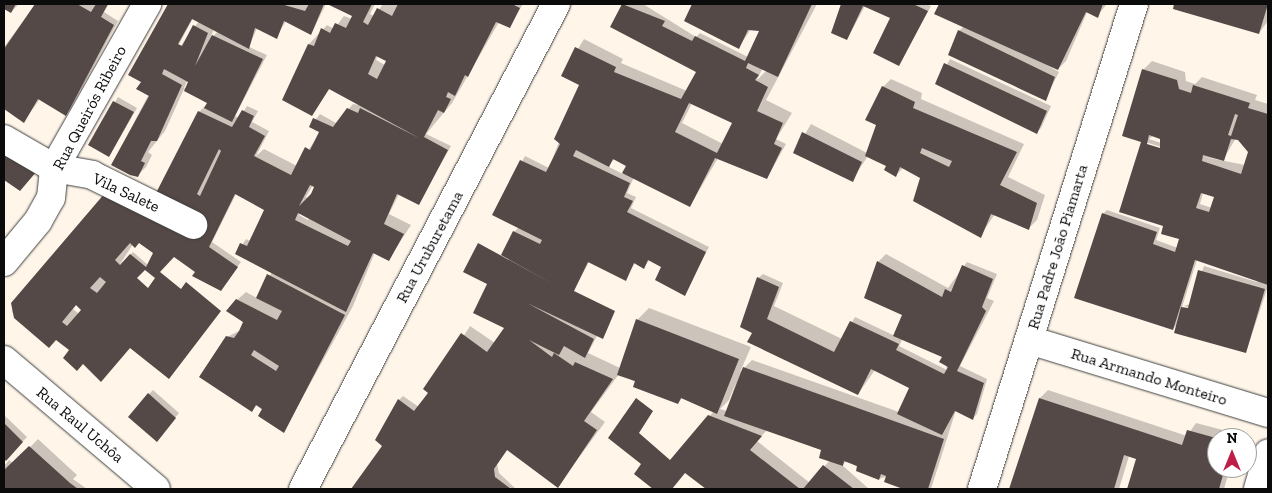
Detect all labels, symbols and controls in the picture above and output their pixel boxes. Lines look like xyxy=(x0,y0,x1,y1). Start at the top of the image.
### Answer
street label: Rua Queirós Ribeiro xyxy=(49,42,131,174)
street label: Rua Padre João Piamarta xyxy=(1024,162,1092,332)
street label: Vila Salete xyxy=(89,169,163,217)
street label: Rua Uruburetama xyxy=(392,188,468,306)
street label: Rua Armando Monteiro xyxy=(1068,344,1230,410)
street label: Rua Raul Uchôa xyxy=(32,383,128,467)
north arrow xyxy=(1207,428,1257,478)
text: N xyxy=(1227,430,1237,447)

